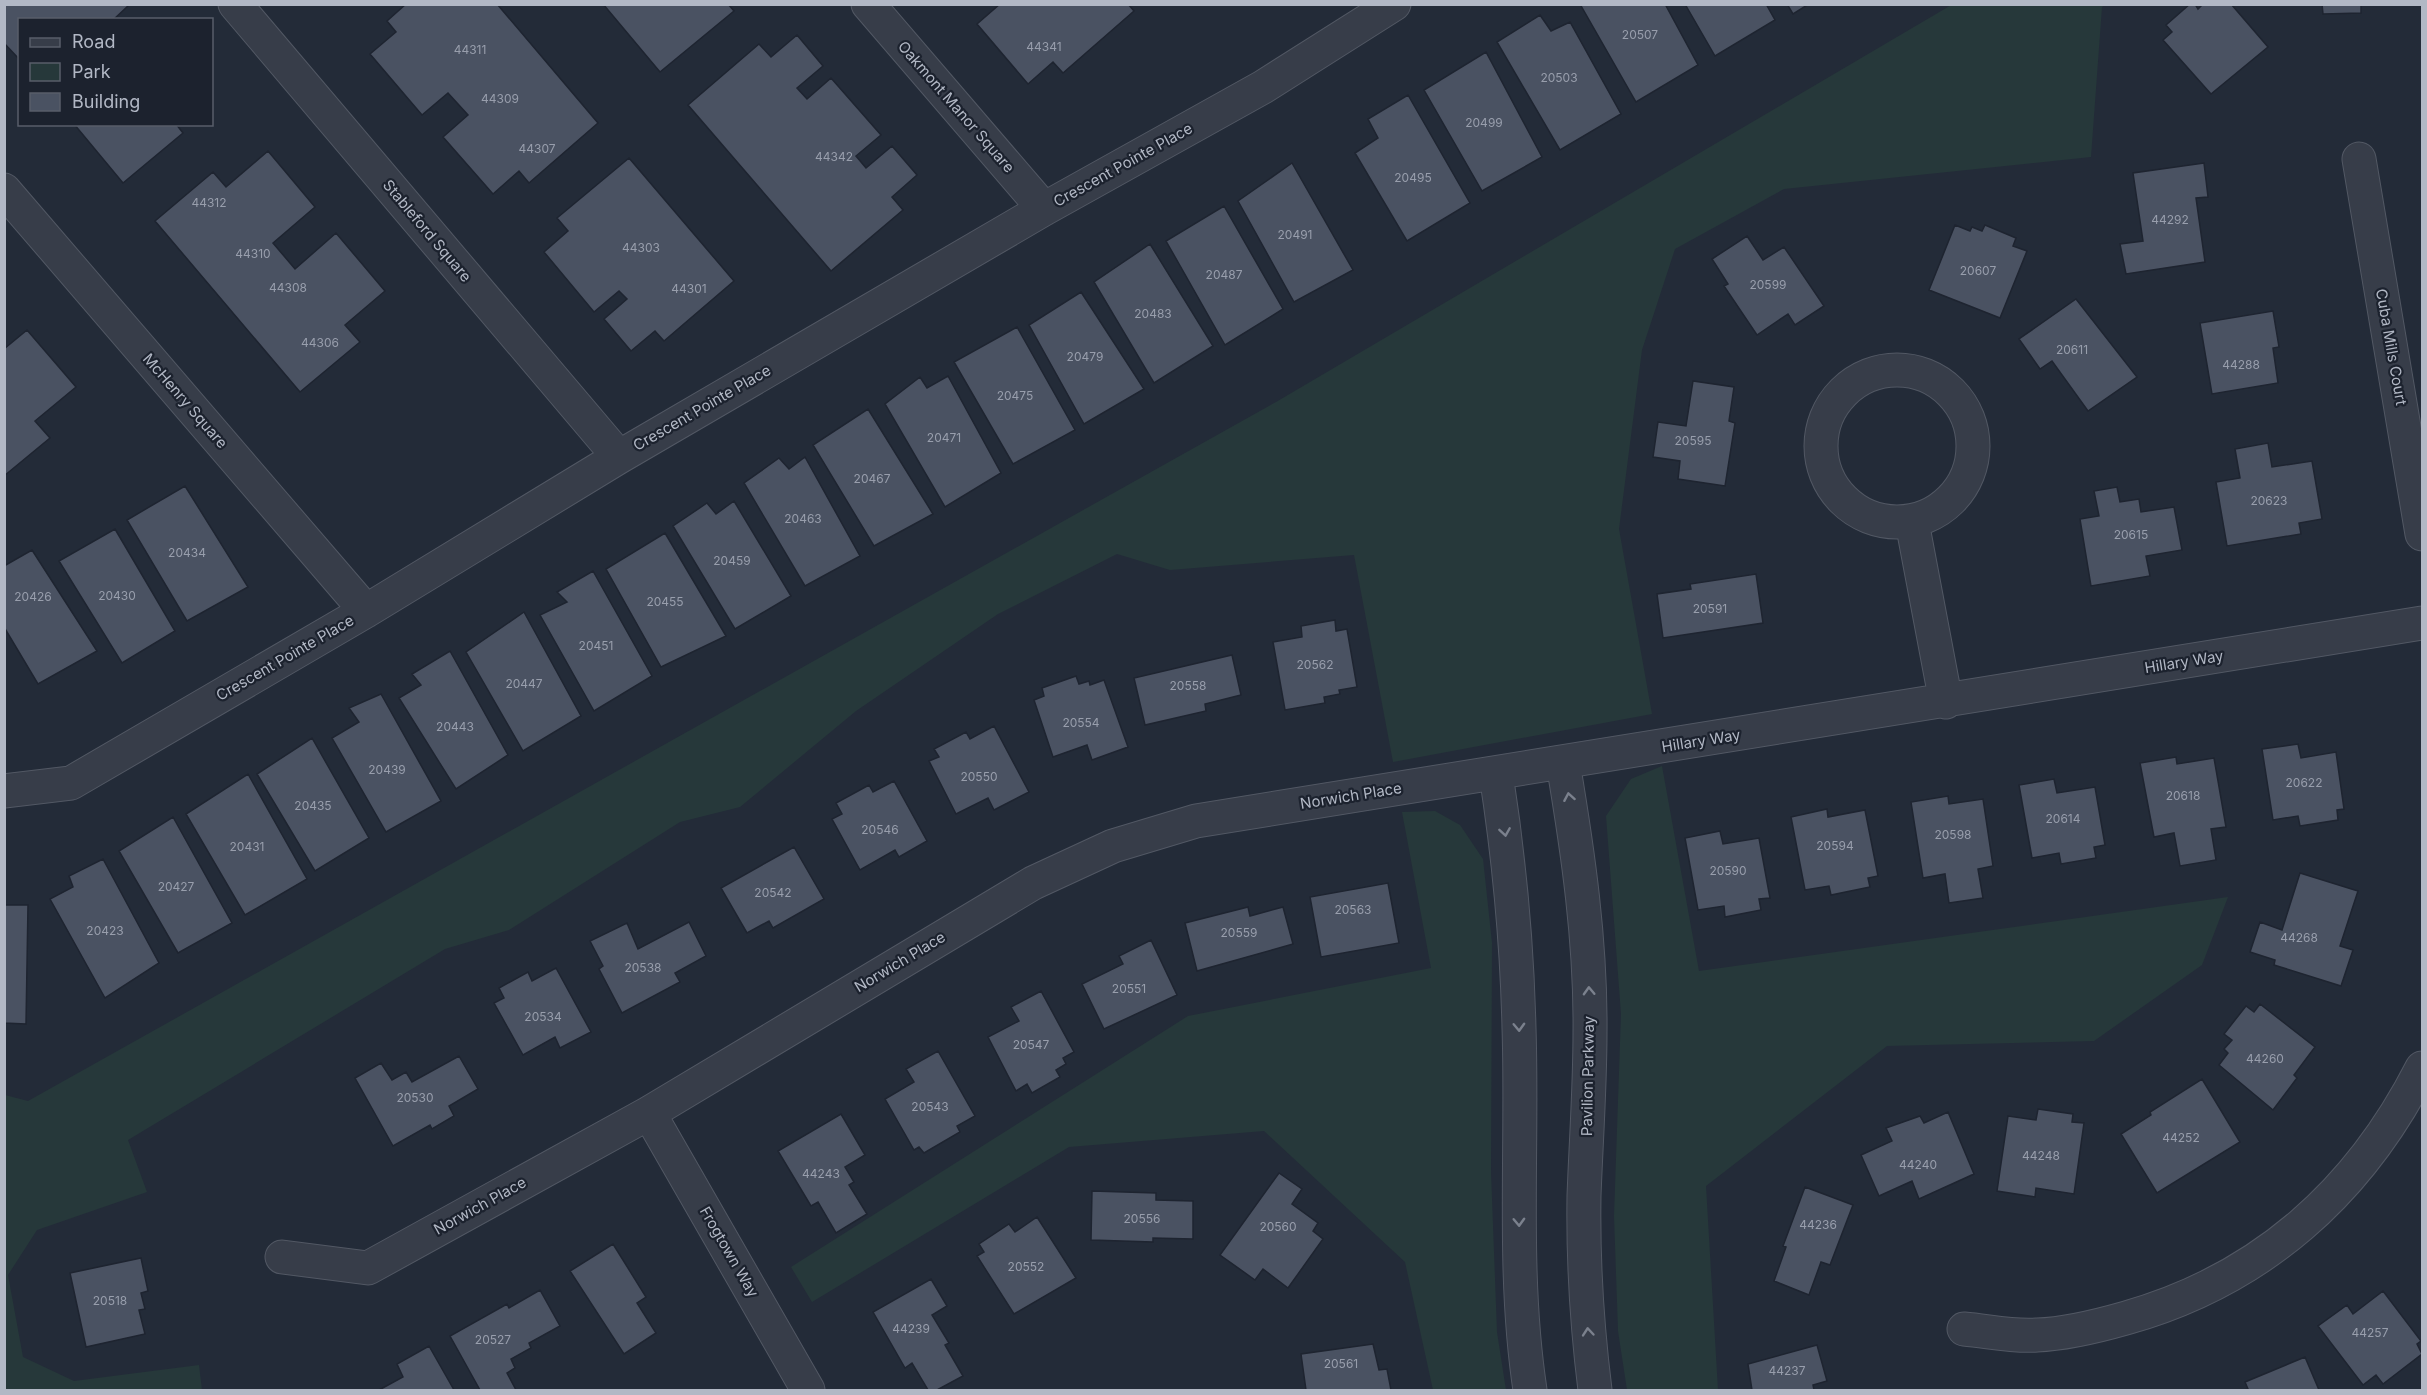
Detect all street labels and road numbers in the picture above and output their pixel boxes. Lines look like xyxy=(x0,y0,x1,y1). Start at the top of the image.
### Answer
street label: Oakmont Manor Square xyxy=(894,37,1019,176)
street label: Crescent Pointe Place xyxy=(1050,118,1196,211)
street label: Stableford Square xyxy=(379,176,476,286)
street label: Cuba Mills Court xyxy=(2372,287,2411,407)
street label: McHenry Square xyxy=(139,349,232,452)
street label: Crescent Pointe Place xyxy=(629,360,774,455)
street label: Crescent Pointe Place xyxy=(212,610,357,705)
street label: Hillary Way xyxy=(2143,646,2225,677)
street label: Hillary Way xyxy=(1660,725,1742,756)
street label: Norwich Place xyxy=(1299,778,1403,813)
street label: Norwich Place xyxy=(851,927,949,996)
street label: Pavilion Parkway xyxy=(1577,1015,1598,1136)
street label: Norwich Place xyxy=(430,1172,529,1239)
street label: Frogtown Way xyxy=(696,1203,763,1301)

